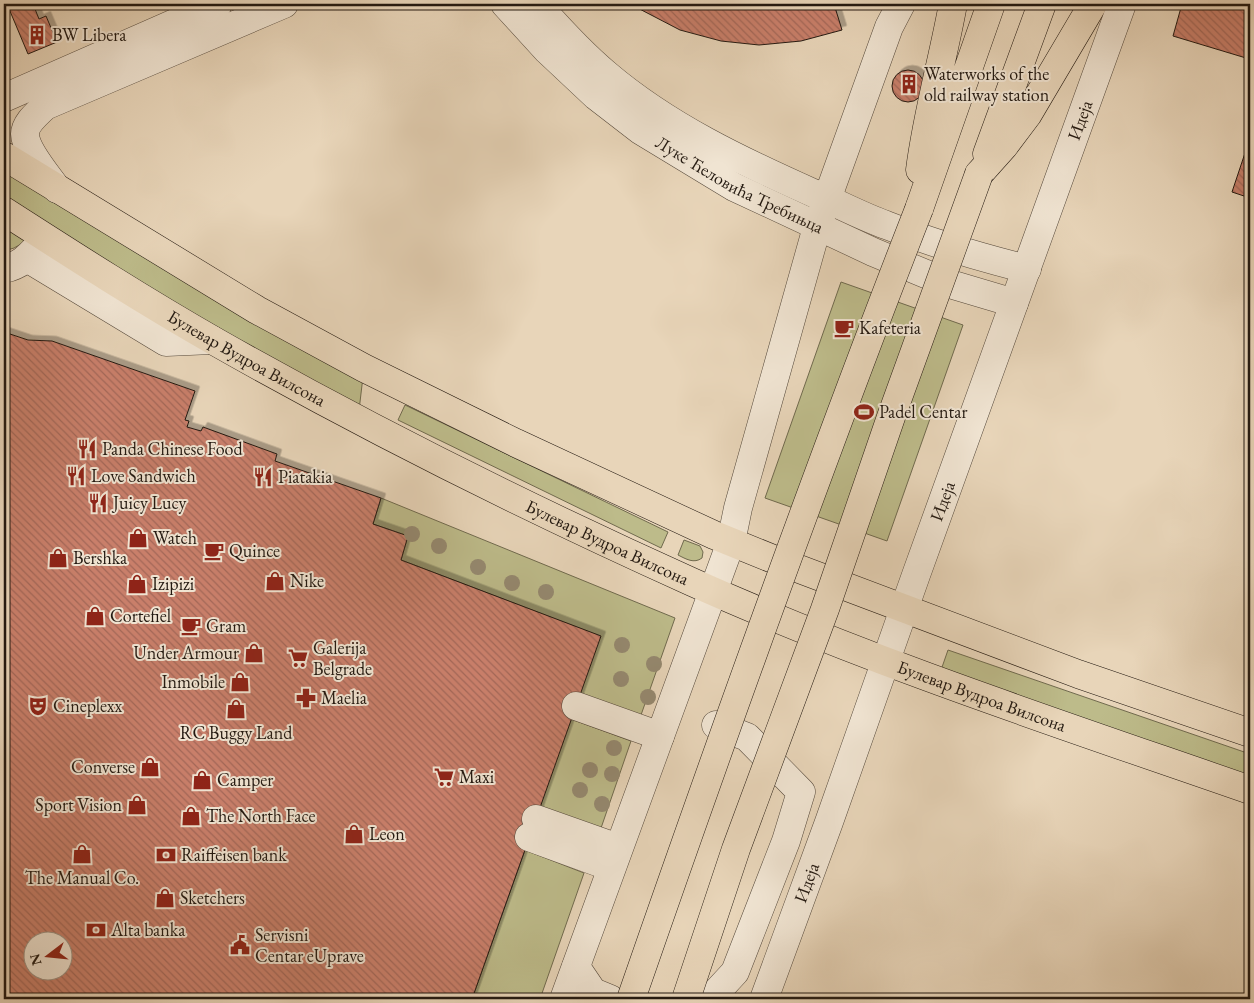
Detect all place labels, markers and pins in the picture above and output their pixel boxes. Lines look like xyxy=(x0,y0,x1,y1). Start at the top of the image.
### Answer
place label: BW Libera xyxy=(52,23,127,46)
building icon: BW Libera xyxy=(26,24,48,46)
place label: Waterworks of the old railway station xyxy=(924,62,1050,106)
building icon: Waterworks of the old railway station xyxy=(898,73,920,95)
place label: Kafeteria xyxy=(859,316,922,339)
cafe icon: Kafeteria xyxy=(833,317,855,339)
place label: Padel Centar xyxy=(879,400,967,423)
sports icon: Padel Centar xyxy=(853,401,875,423)
place label: Panda Chinese Food xyxy=(102,437,244,460)
restaurant icon: Panda Chinese Food xyxy=(76,438,98,460)
place label: Love Sandwich xyxy=(91,464,196,487)
restaurant icon: Love Sandwich xyxy=(65,465,87,487)
place label: Piatakia xyxy=(278,465,333,488)
restaurant icon: Piatakia xyxy=(252,466,274,488)
place label: Juicy Lucy xyxy=(111,491,186,514)
restaurant icon: Juicy Lucy xyxy=(87,492,109,514)
place label: Watch xyxy=(153,526,197,549)
shop icon: Watch xyxy=(127,527,149,549)
place label: Quince xyxy=(229,539,280,562)
cafe icon: Quince xyxy=(203,540,225,562)
place label: Bershka xyxy=(73,546,128,569)
shop icon: Bershka xyxy=(47,547,69,569)
place label: Nike xyxy=(290,569,324,592)
shop icon: Nike xyxy=(264,570,286,592)
place label: Izipizi xyxy=(152,572,195,595)
shop icon: Izipizi xyxy=(126,573,148,595)
place label: Cortefiel xyxy=(110,604,171,627)
shop icon: Cortefiel xyxy=(84,605,106,627)
place label: Gram xyxy=(206,614,246,637)
cafe icon: Gram xyxy=(180,615,202,637)
place label: Galerija Belgrade xyxy=(313,636,372,680)
place label: Under Armour xyxy=(134,641,239,664)
shop icon: Under Armour xyxy=(243,642,265,664)
supermarket icon: Galerija Belgrade xyxy=(287,647,309,669)
place label: Inmobile xyxy=(161,670,225,693)
shop icon: Inmobile xyxy=(229,671,251,693)
place label: Maelia xyxy=(321,686,368,709)
pharmacy icon: Maelia xyxy=(295,687,317,709)
place label: Cineplexx xyxy=(53,694,123,717)
theatre icon: Cineplexx xyxy=(27,695,49,717)
shop icon: RC Buggy Land xyxy=(225,698,247,720)
place label: RC Buggy Land xyxy=(180,721,293,744)
place label: Converse xyxy=(71,755,135,778)
shop icon: Converse xyxy=(139,756,161,778)
place label: Maxi xyxy=(459,765,495,788)
supermarket icon: Maxi xyxy=(433,766,455,788)
place label: Camper xyxy=(217,768,273,791)
shop icon: Camper xyxy=(191,769,213,791)
place label: Sport Vision xyxy=(35,793,122,816)
shop icon: Sport Vision xyxy=(126,794,148,816)
place label: The North Face xyxy=(206,804,316,827)
shop icon: The North Face xyxy=(180,805,202,827)
place label: Leon xyxy=(369,822,405,845)
shop icon: Leon xyxy=(343,823,365,845)
shop icon: The Manual Co. xyxy=(71,843,93,865)
place label: Raiffeisen bank xyxy=(181,843,287,866)
bank icon: Raiffeisen bank xyxy=(155,844,177,866)
place label: The Manual Co. xyxy=(25,866,139,889)
place label: Sketchers xyxy=(180,886,245,909)
shop icon: Sketchers xyxy=(154,887,176,909)
place label: Alta banka xyxy=(110,918,186,941)
bank icon: Alta banka xyxy=(85,919,107,941)
place label: Servisni Centar eUprave xyxy=(255,923,364,967)
public building icon: Servisni Centar eUprave xyxy=(229,934,251,956)

